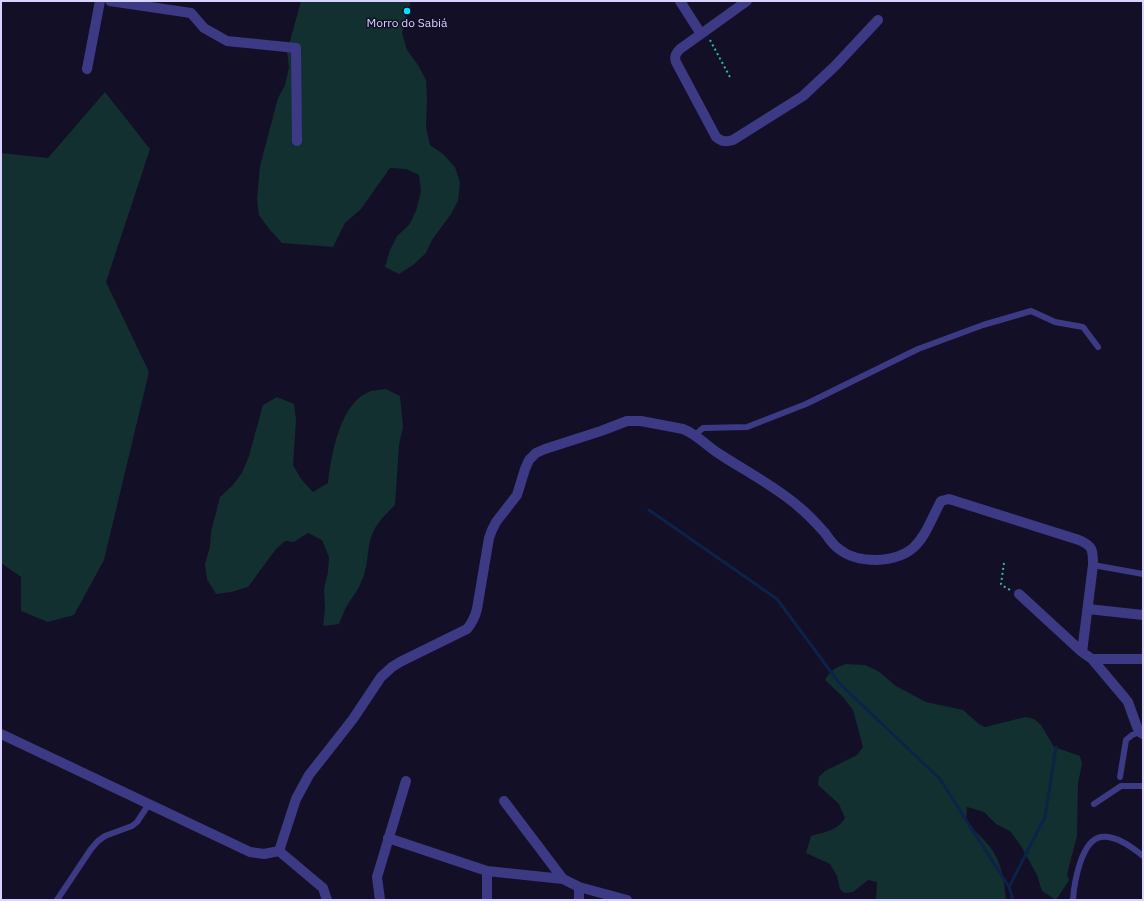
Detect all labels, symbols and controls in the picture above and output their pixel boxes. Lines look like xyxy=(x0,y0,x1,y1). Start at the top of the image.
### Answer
marker: Morro do Sabiá xyxy=(402,6,412,16)
place label: Morro do Sabiá xyxy=(366,17,448,31)

